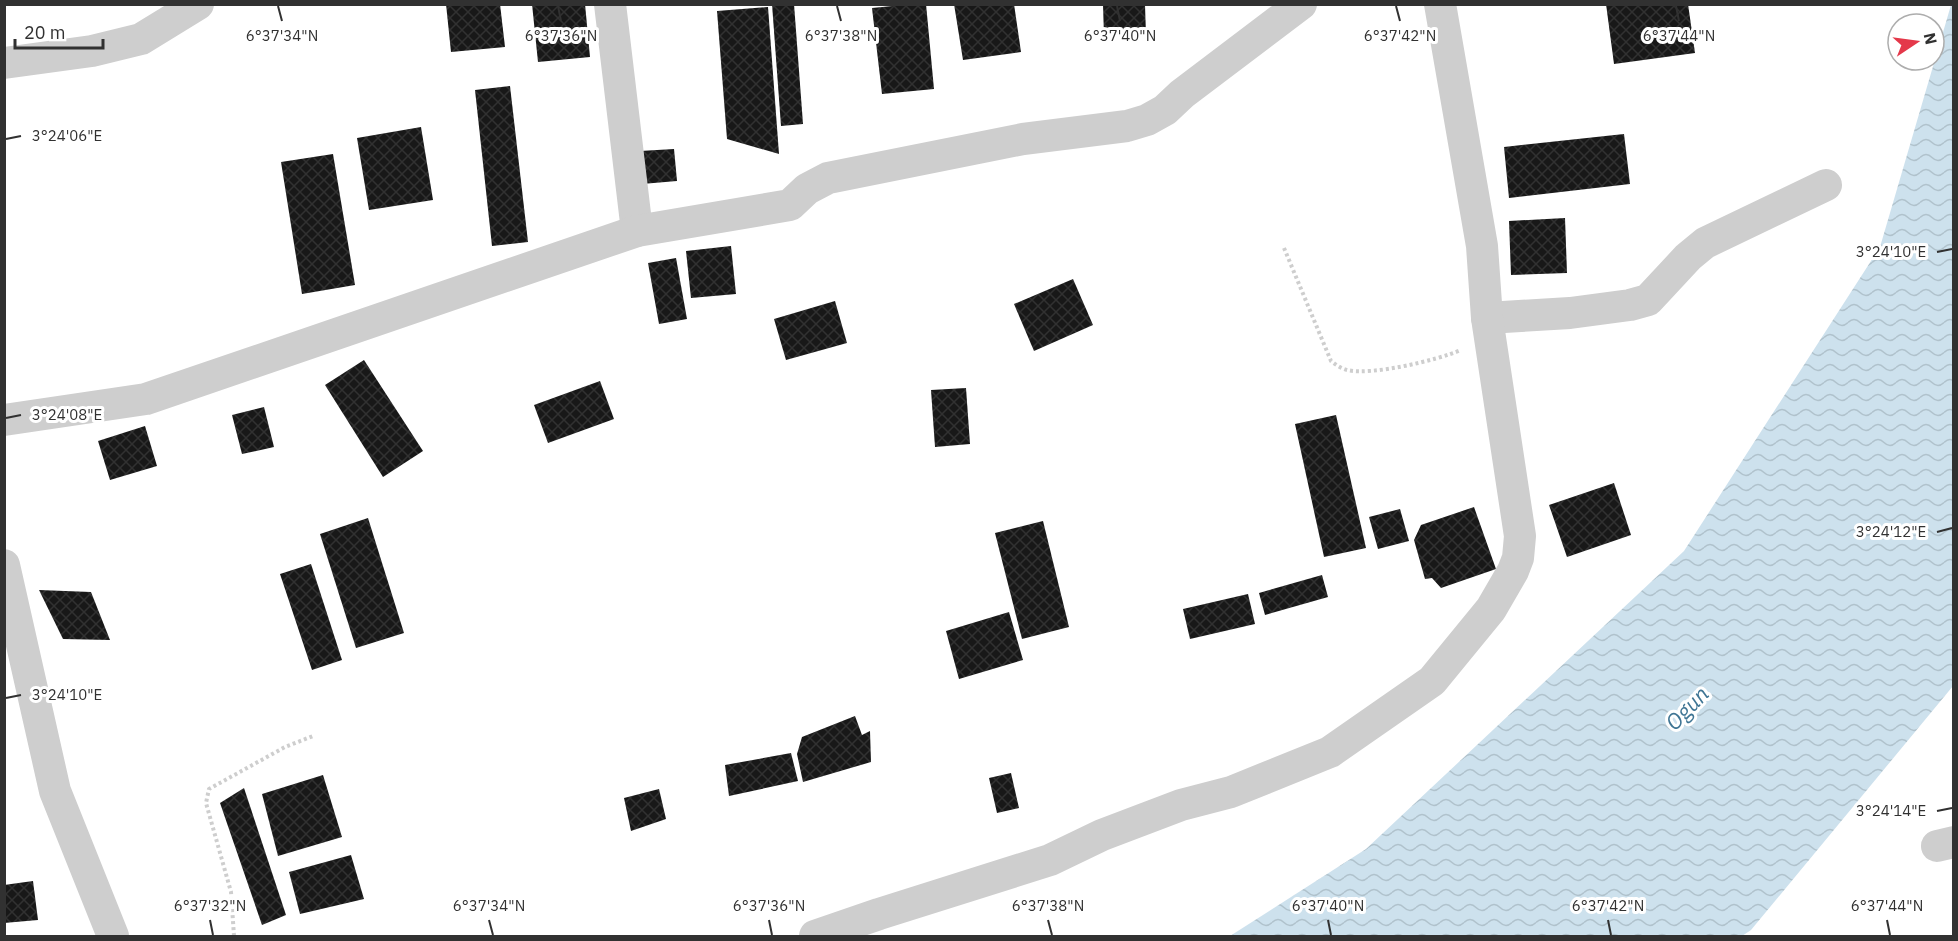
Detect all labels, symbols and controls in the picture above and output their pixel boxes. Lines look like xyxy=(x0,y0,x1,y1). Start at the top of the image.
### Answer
scale bar xyxy=(15,12,104,50)
north arrow xyxy=(1886,12,1946,72)
text: 20 m xyxy=(24,21,66,44)
text: 6°37'34"N xyxy=(246,26,318,45)
text: 6°37'36"N xyxy=(525,26,597,45)
text: 6°37'38"N xyxy=(805,26,877,45)
text: 6°37'40"N xyxy=(1084,26,1156,45)
text: 6°37'42"N xyxy=(1364,26,1436,45)
text: 6°37'44"N xyxy=(1643,26,1715,45)
text: N xyxy=(1920,31,1942,47)
text: 3°24'06"E xyxy=(32,126,102,145)
text: 3°24'10"E xyxy=(1856,242,1926,261)
text: 3°24'08"E xyxy=(32,405,102,424)
text: 3°24'12"E xyxy=(1856,522,1926,541)
water label: Ogun xyxy=(1659,679,1715,736)
text: 3°24'10"E xyxy=(32,685,102,704)
text: 3°24'14"E xyxy=(1856,801,1926,820)
text: 6°37'32"N xyxy=(174,896,246,915)
text: 6°37'34"N xyxy=(453,896,525,915)
text: 6°37'36"N xyxy=(733,896,805,915)
text: 6°37'38"N xyxy=(1012,896,1084,915)
text: 6°37'40"N xyxy=(1292,896,1364,915)
text: 6°37'42"N xyxy=(1572,896,1644,915)
text: 6°37'44"N xyxy=(1851,896,1923,915)

